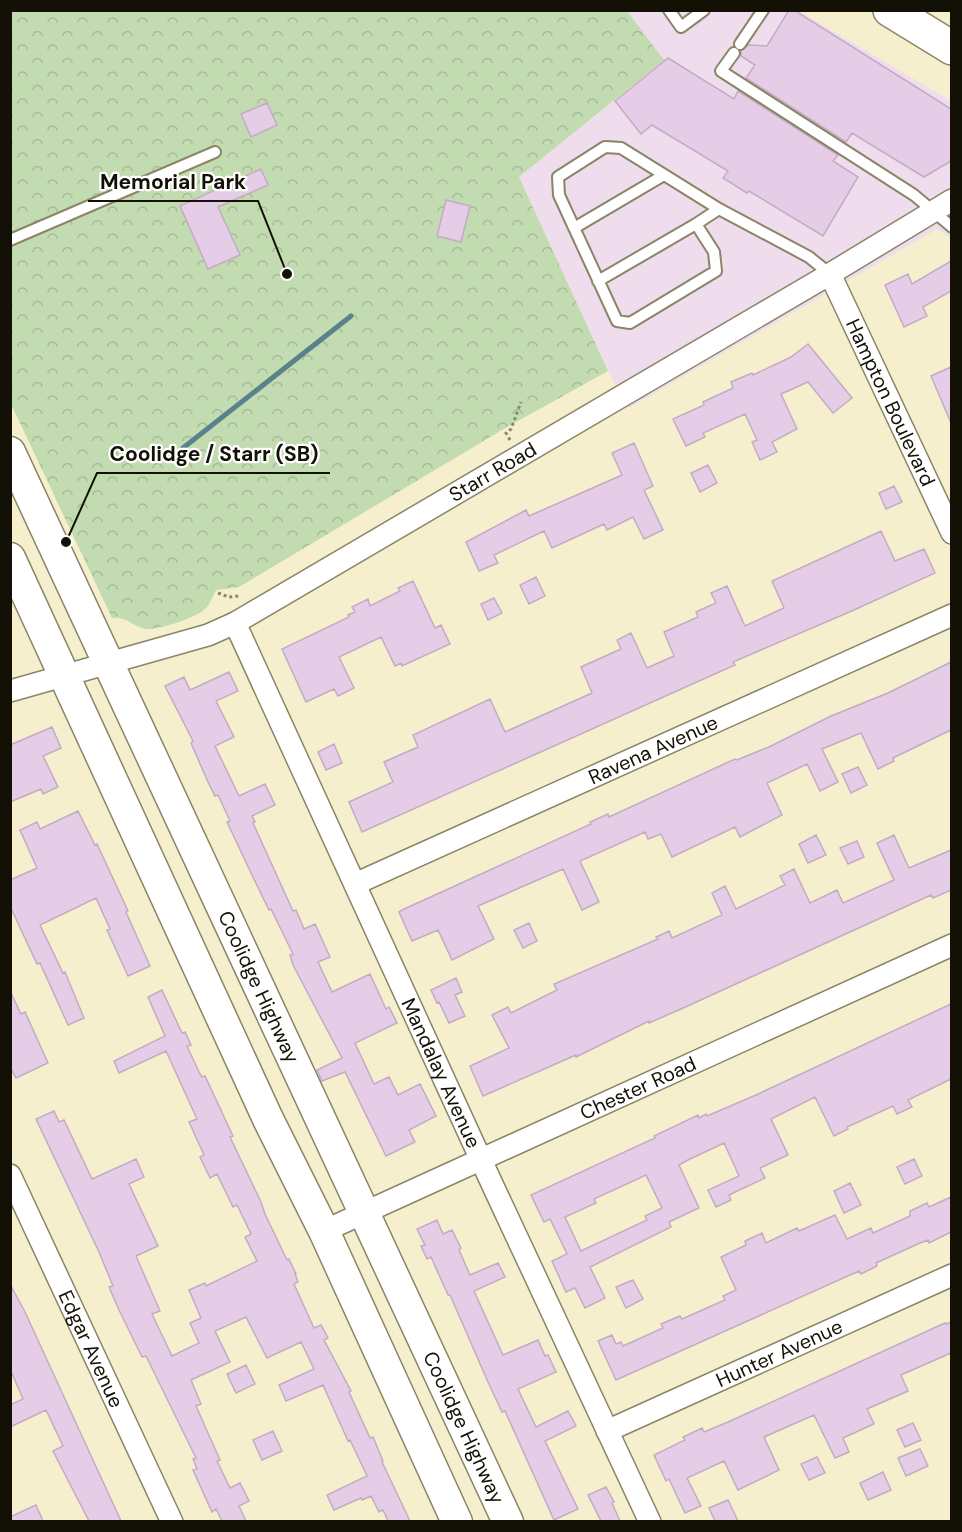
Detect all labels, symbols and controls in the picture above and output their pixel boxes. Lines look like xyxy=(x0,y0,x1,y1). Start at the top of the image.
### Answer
callout: Memorial Park xyxy=(88,162,258,201)
text: Memorial Park xyxy=(100,168,246,196)
street label: Hampton Boulevard xyxy=(840,315,941,490)
callout: Coolidge / Starr (SB) xyxy=(97,434,330,473)
street label: Starr Road xyxy=(444,436,541,508)
text: Coolidge / Starr (SB) xyxy=(109,440,319,468)
street label: Ravena Avenue xyxy=(584,709,722,790)
street label: Coolidge Highway xyxy=(212,907,306,1067)
street label: Mandalay Avenue xyxy=(396,994,487,1152)
street label: Chester Road xyxy=(576,1050,700,1126)
street label: Edgar Avenue xyxy=(53,1286,130,1412)
street label: Hunter Avenue xyxy=(712,1313,847,1393)
street label: Coolidge Highway xyxy=(417,1347,511,1508)

